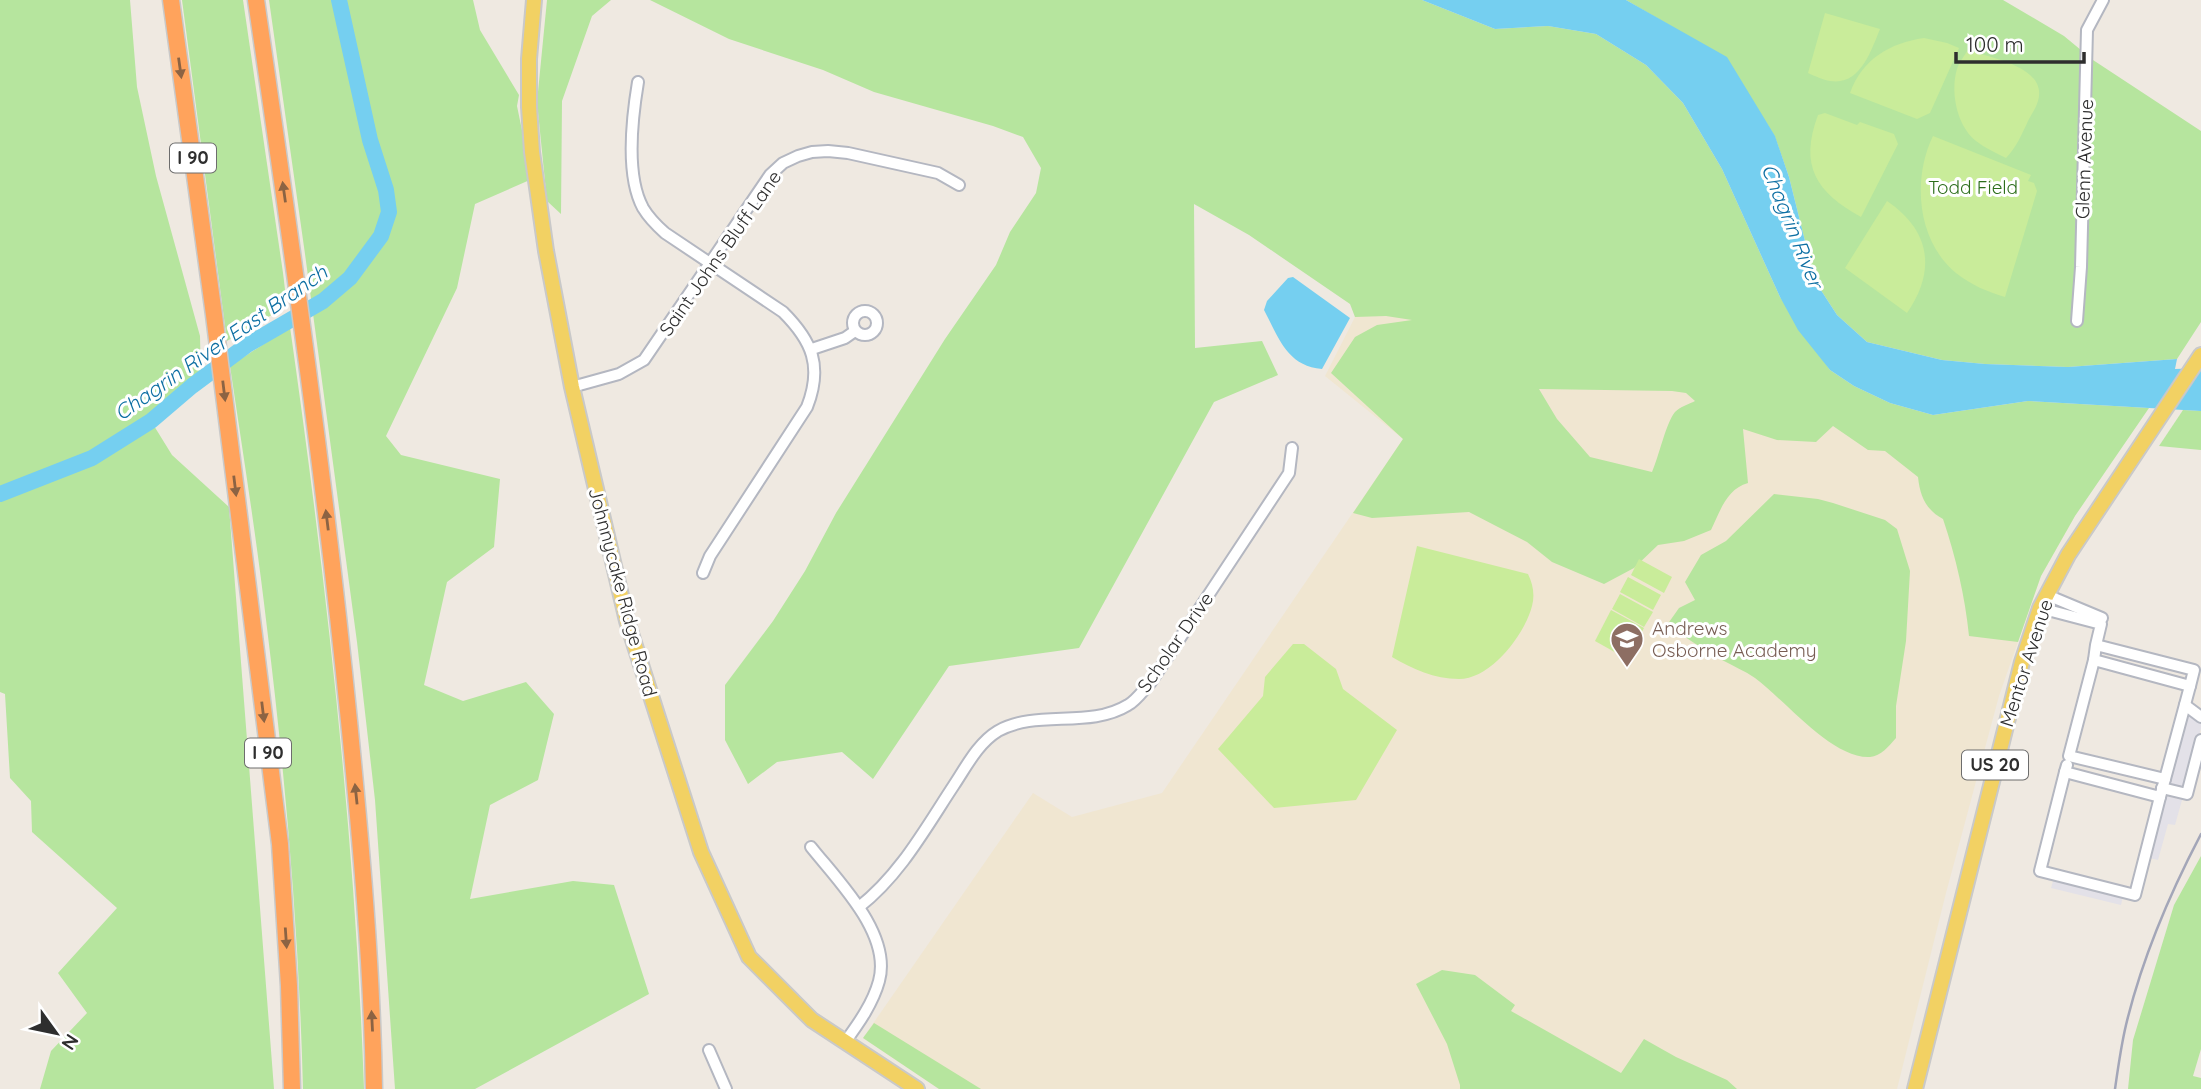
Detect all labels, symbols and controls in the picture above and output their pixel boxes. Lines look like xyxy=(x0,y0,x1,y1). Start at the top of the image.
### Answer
scale bar xyxy=(1956,21,2084,65)
text: 100 m xyxy=(1966,31,2024,57)
one-way arrow xyxy=(175,57,186,79)
street label: Glenn Avenue xyxy=(2070,98,2098,220)
road number: I 90 xyxy=(170,144,216,173)
water label: Chagrin River xyxy=(1756,160,1831,294)
street label: Saint Johns Bluff Lane xyxy=(654,166,786,340)
park label: Todd Field xyxy=(1928,175,2018,199)
one-way arrow xyxy=(278,181,289,203)
water label: Chagrin River East Branch xyxy=(109,258,333,426)
one-way arrow xyxy=(218,380,229,402)
one-way arrow xyxy=(230,475,241,497)
street label: Johnnycake Ridge Road xyxy=(584,485,662,699)
one-way arrow xyxy=(321,509,332,531)
street label: Scholar Drive xyxy=(1132,587,1218,697)
street label: Mentor Avenue xyxy=(1994,596,2058,730)
place label: Andrews Osborne Academy xyxy=(1652,616,1817,662)
school or university icon: Andrews Osborne Academy xyxy=(1608,620,1646,669)
one-way arrow xyxy=(257,701,268,723)
road number: I 90 xyxy=(245,738,291,768)
road number: US 20 xyxy=(1962,750,2028,780)
one-way arrow xyxy=(350,783,361,805)
one-way arrow xyxy=(281,927,292,949)
north arrow xyxy=(21,998,91,1068)
one-way arrow xyxy=(366,1010,377,1032)
text: N xyxy=(56,1030,84,1055)

